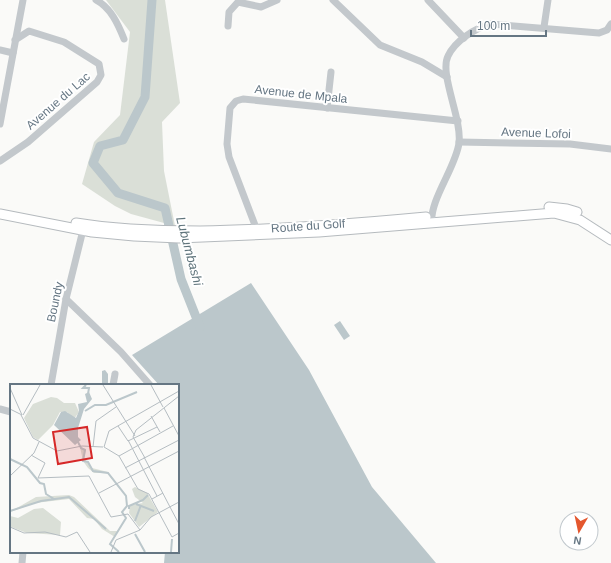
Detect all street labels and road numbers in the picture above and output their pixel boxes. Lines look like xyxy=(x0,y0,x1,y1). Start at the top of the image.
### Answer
street label: Avenue du Lac xyxy=(23,70,93,132)
street label: Avenue de Mpala xyxy=(254,82,348,106)
street label: Avenue Lofoi xyxy=(501,125,571,141)
street label: Route du Golf xyxy=(271,216,346,236)
street label: Boundy xyxy=(44,281,66,323)

